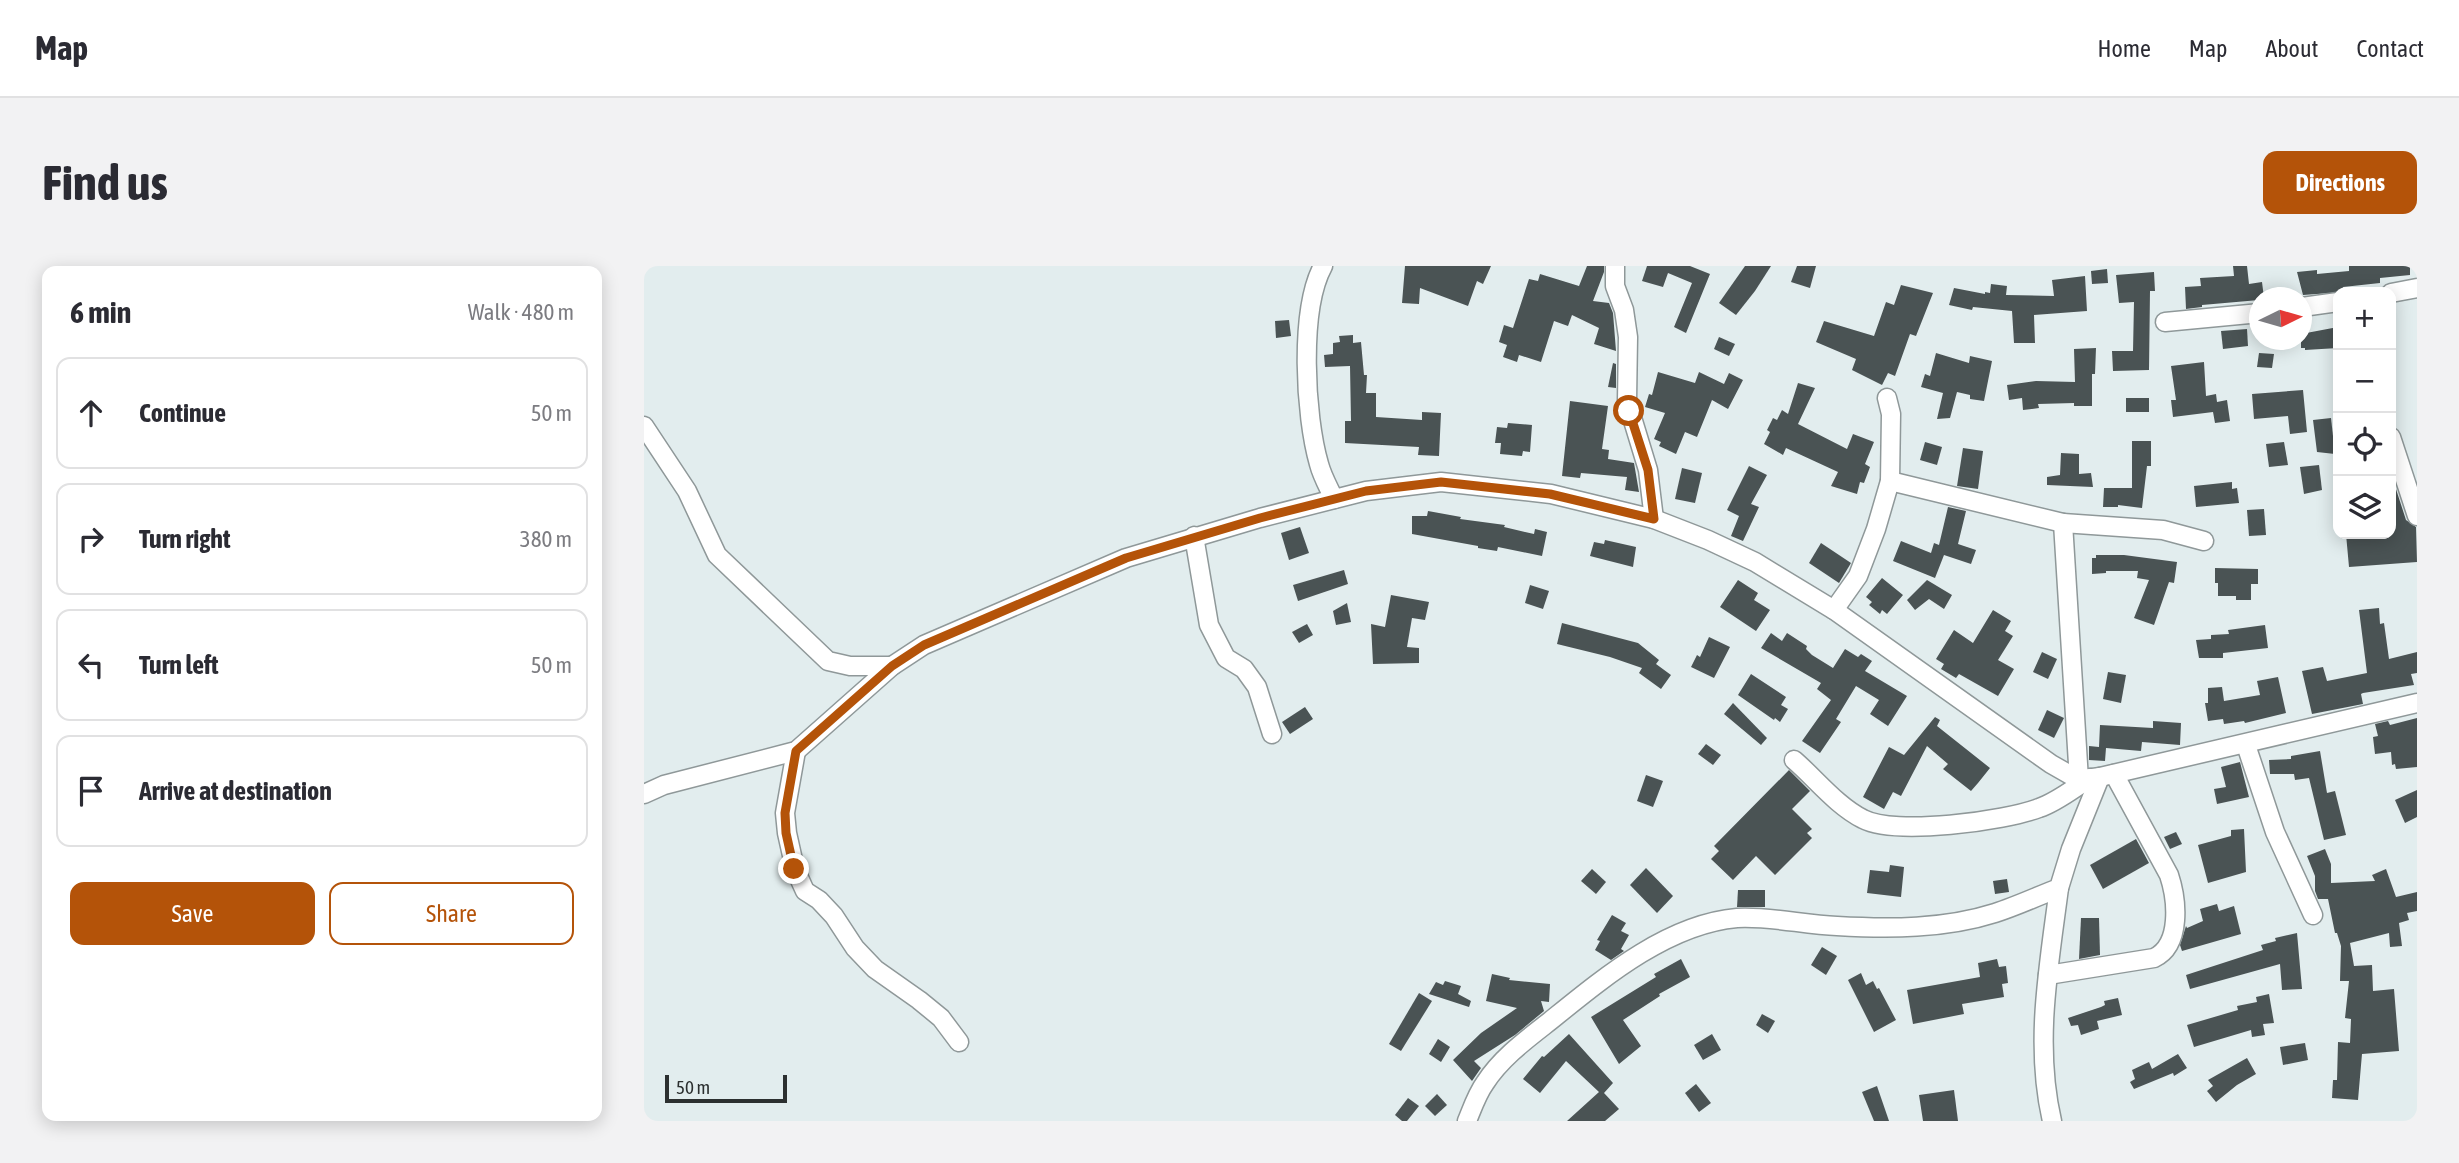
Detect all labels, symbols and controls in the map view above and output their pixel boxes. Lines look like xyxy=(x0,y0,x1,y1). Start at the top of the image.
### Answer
text: Map xyxy=(35,29,88,67)
text: Home xyxy=(2097,35,2151,62)
text: Map xyxy=(2189,35,2227,62)
text: About xyxy=(2265,35,2318,62)
text: Contact xyxy=(2356,35,2424,62)
button: Directions xyxy=(2263,151,2417,214)
text: Find us xyxy=(42,154,168,210)
north arrow xyxy=(2249,287,2312,350)
map controls xyxy=(2333,287,2396,539)
button: + xyxy=(2333,287,2396,350)
text: 6 min xyxy=(70,295,131,329)
text: Walk · 480 m xyxy=(468,299,574,325)
button: − xyxy=(2333,350,2396,413)
icon: ahead xyxy=(72,394,110,432)
route start xyxy=(1613,395,1644,426)
text: Continue xyxy=(139,398,226,428)
text: 50 m xyxy=(531,400,572,426)
button: locate xyxy=(2333,413,2396,476)
button: layers xyxy=(2333,476,2396,539)
icon: right xyxy=(72,520,110,558)
text: Turn right xyxy=(139,524,230,554)
text: 380 m xyxy=(520,526,572,552)
icon: left xyxy=(72,646,110,684)
text: Turn left xyxy=(139,650,219,680)
text: 50 m xyxy=(531,652,572,678)
icon: arrive xyxy=(72,772,110,810)
text: Arrive at destination xyxy=(139,776,332,806)
route end xyxy=(778,853,809,884)
button: Save xyxy=(70,882,315,945)
button: Share xyxy=(329,882,574,945)
scale bar xyxy=(665,1072,788,1104)
text: 50 m xyxy=(676,1076,710,1098)

